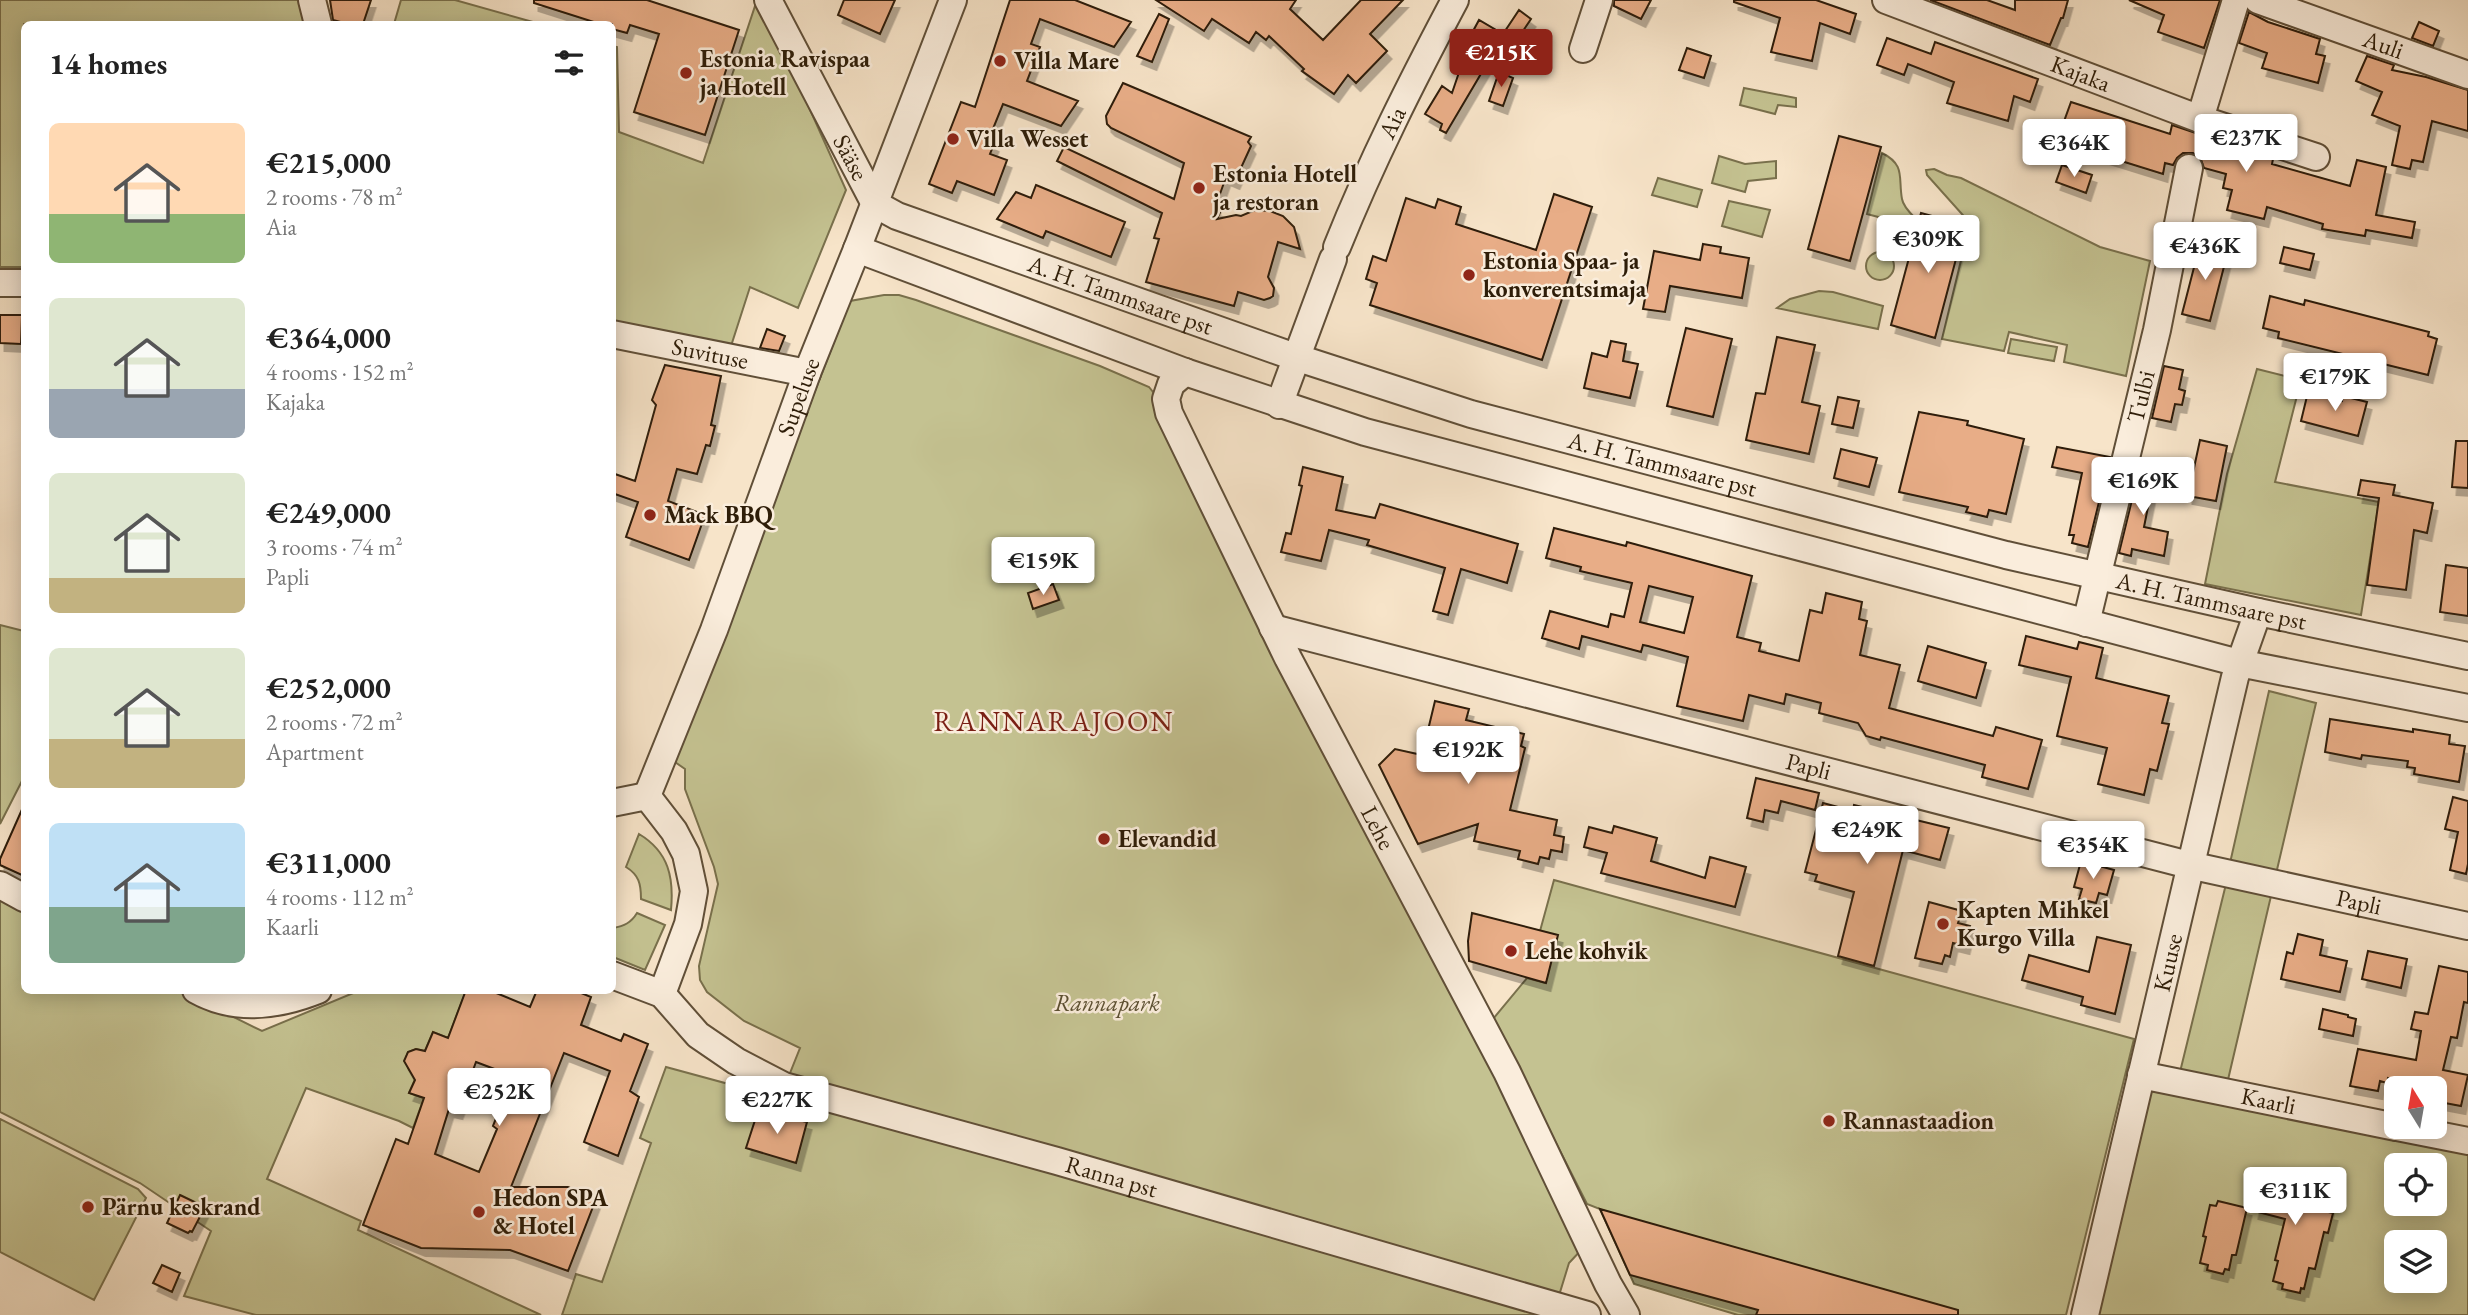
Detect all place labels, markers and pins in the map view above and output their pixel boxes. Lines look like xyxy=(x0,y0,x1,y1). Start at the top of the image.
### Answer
pin: €215K xyxy=(1452,29,1550,89)
place label: Estonia Ravispaa ja Hotell xyxy=(699,43,871,103)
place label: Villa Mare xyxy=(1014,45,1119,76)
marker: Villa Mare xyxy=(992,53,1008,69)
marker: Estonia Ravispaa ja Hotell xyxy=(678,65,694,81)
pin: €237K xyxy=(2197,114,2295,174)
pin: €364K xyxy=(2025,120,2123,179)
place label: Villa Wesset xyxy=(967,123,1088,154)
marker: Villa Wesset xyxy=(945,131,961,147)
place label: Estonia Hotell ja restoran xyxy=(1212,158,1357,218)
marker: Estonia Hotell ja restoran xyxy=(1191,180,1207,196)
pin: €309K xyxy=(1879,216,1977,275)
pin: €436K xyxy=(2156,222,2254,282)
place label: Estonia Spaa- ja konverentsimaja xyxy=(1483,245,1647,305)
marker: Estonia Spaa- ja konverentsimaja xyxy=(1461,267,1477,283)
pin: €179K xyxy=(2286,354,2384,413)
pin: €169K xyxy=(2094,458,2192,517)
place label: Mack BBQ xyxy=(664,499,777,530)
marker: Mack BBQ xyxy=(642,507,658,523)
pin: €159K xyxy=(994,538,1092,597)
pin: €192K xyxy=(1419,726,1517,786)
pin: €249K xyxy=(1818,806,1916,866)
pin: €354K xyxy=(2044,822,2142,881)
place label: Elevandid xyxy=(1118,823,1217,854)
marker: Elevandid xyxy=(1096,831,1112,847)
place label: Kapten Mihkel Kurgo Villa xyxy=(1957,894,2109,954)
marker: Kapten Mihkel Kurgo Villa xyxy=(1935,916,1951,932)
place label: Lehe kohvik xyxy=(1525,935,1648,966)
marker: Lehe kohvik xyxy=(1503,943,1519,959)
pin: €252K xyxy=(450,1068,548,1128)
pin: €227K xyxy=(728,1076,826,1136)
place label: Rannastaadion xyxy=(1843,1105,1995,1136)
marker: Rannastaadion xyxy=(1821,1113,1837,1129)
pin: €311K xyxy=(2246,1168,2344,1227)
place label: Hedon SPA & Hotel xyxy=(493,1182,609,1241)
place label: Pärnu keskrand xyxy=(102,1191,261,1222)
marker: Pärnu keskrand xyxy=(80,1199,96,1215)
marker: Hedon SPA & Hotel xyxy=(471,1204,487,1220)

